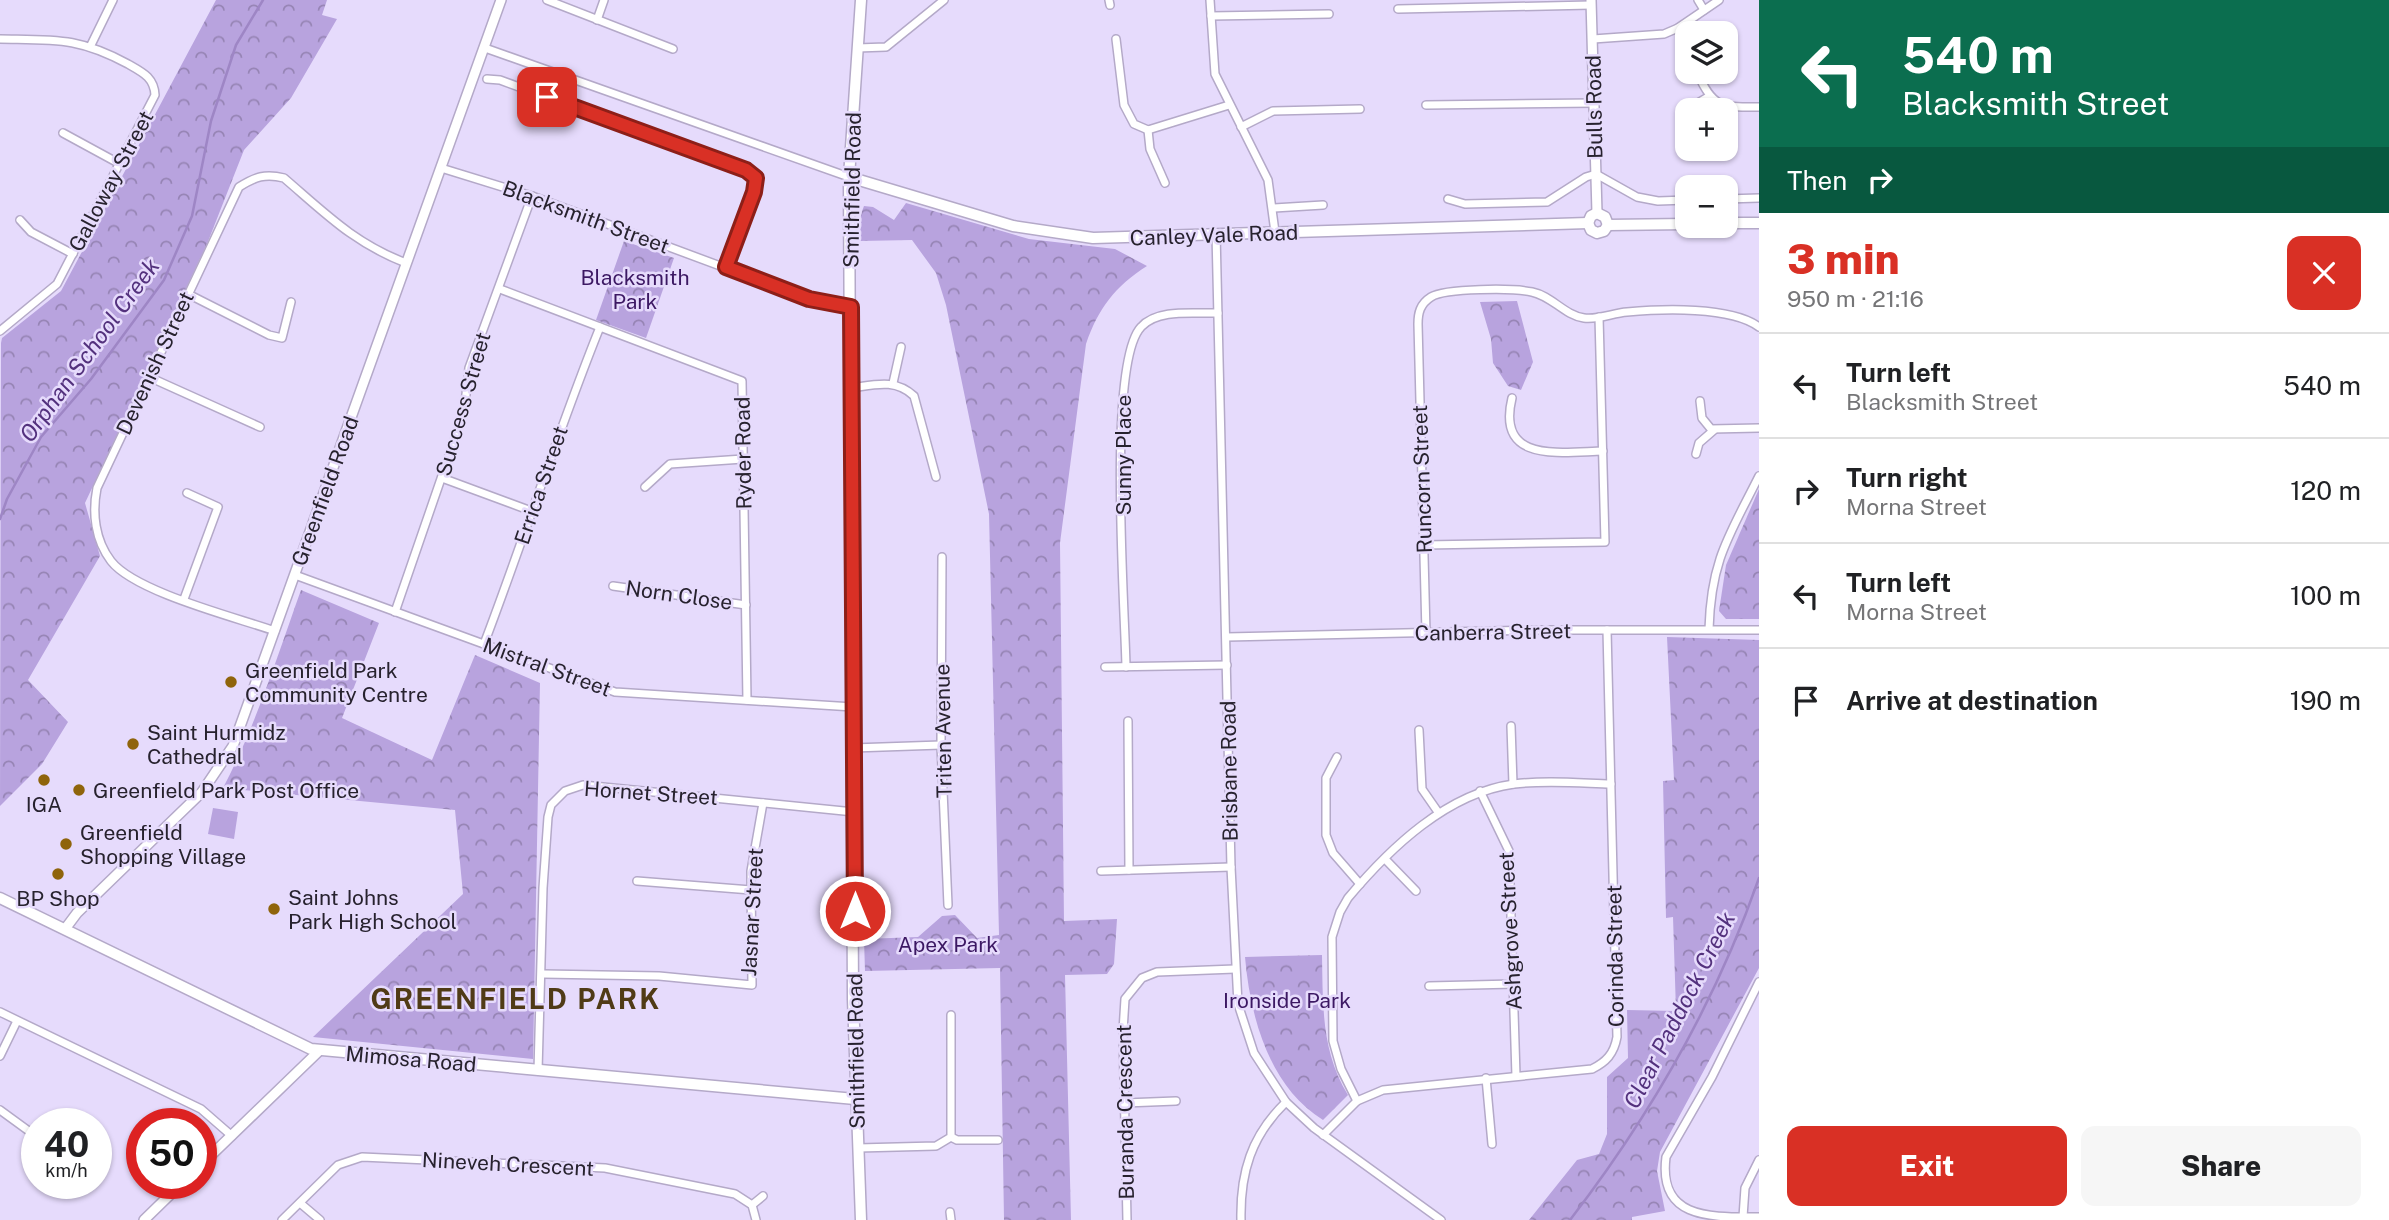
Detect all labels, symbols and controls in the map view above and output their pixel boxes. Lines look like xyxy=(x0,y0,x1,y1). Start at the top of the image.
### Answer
map controls xyxy=(1675,21,1738,238)
button: layers xyxy=(1675,21,1738,84)
text: 540 m xyxy=(1902,26,2054,84)
icon: left xyxy=(1787,28,1878,119)
street label: Bulls Road xyxy=(1581,55,1607,159)
pin xyxy=(517,67,577,127)
icon: arrive xyxy=(528,78,566,116)
text: Blacksmith Street xyxy=(1902,85,2169,122)
button: + xyxy=(1675,98,1738,161)
street label: Galloway Street xyxy=(63,106,159,256)
street label: Smithfield Road xyxy=(838,112,866,268)
icon: right xyxy=(1861,161,1899,199)
text: Then xyxy=(1787,165,1847,196)
street label: Blacksmith Street xyxy=(499,175,673,259)
button: − xyxy=(1675,175,1738,238)
street label: Canley Vale Road xyxy=(1129,220,1299,250)
text: 3 min xyxy=(1787,234,1900,283)
button: close xyxy=(2287,236,2361,310)
water label: Orphan School Creek xyxy=(13,253,165,447)
park label: Blacksmith Park xyxy=(580,265,690,314)
text: 950 m · 21:16 xyxy=(1787,285,1924,312)
street label: Devenish Street xyxy=(111,287,199,439)
street label: Success Street xyxy=(431,329,495,479)
text: Turn left xyxy=(1846,357,1951,388)
icon: left xyxy=(1787,367,1825,405)
text: 540 m xyxy=(2283,370,2361,401)
text: Blacksmith Street xyxy=(1846,388,2038,415)
street label: Sunny Place xyxy=(1111,394,1136,516)
street label: Ryder Road xyxy=(730,396,756,510)
street label: Runcorn Street xyxy=(1407,404,1437,554)
street label: Greenfield Road xyxy=(286,413,364,569)
street label: Errica Street xyxy=(509,422,573,548)
text: Turn right xyxy=(1846,462,1968,493)
icon: right xyxy=(1787,472,1825,510)
text: 120 m xyxy=(2290,475,2361,506)
text: Morna Street xyxy=(1846,493,1987,520)
text: Turn left xyxy=(1846,567,1951,598)
street label: Norn Close xyxy=(624,575,734,615)
icon: left xyxy=(1787,577,1825,615)
text: 100 m xyxy=(2290,580,2361,611)
text: Morna Street xyxy=(1846,598,1987,625)
street label: Canberra Street xyxy=(1415,618,1571,646)
street label: Mistral Street xyxy=(479,632,615,702)
place label: Greenfield Park Community Centre xyxy=(245,658,428,707)
street label: Triten Avenue xyxy=(929,664,957,798)
marker: Greenfield Park Community Centre xyxy=(223,674,239,690)
icon: arrive xyxy=(1787,682,1825,720)
text: Arrive at destination xyxy=(1846,685,2098,716)
text: 190 m xyxy=(2290,685,2361,716)
street label: Brisbane Road xyxy=(1215,700,1243,842)
place label: Saint Hurmidz Cathedral xyxy=(147,720,286,769)
marker: Saint Hurmidz Cathedral xyxy=(125,736,141,752)
marker: IGA xyxy=(36,772,52,788)
street label: Hornet Street xyxy=(583,776,719,810)
place label: Greenfield Park Post Office xyxy=(93,778,359,803)
marker: Greenfield Park Post Office xyxy=(71,782,87,798)
place label: IGA xyxy=(26,792,62,817)
place label: Greenfield Shopping Village xyxy=(80,820,246,869)
marker: Greenfield Shopping Village xyxy=(58,836,74,852)
street label: Jasnar Street xyxy=(736,847,768,977)
street label: Ashgrove Street xyxy=(1493,851,1527,1011)
marker: BP Shop xyxy=(50,866,66,882)
position arrow xyxy=(818,874,892,948)
place label: Saint Johns Park High School xyxy=(288,885,457,934)
street label: Corinda Street xyxy=(1601,885,1629,1027)
place label: BP Shop xyxy=(16,886,100,911)
marker: Saint Johns Park High School xyxy=(266,901,282,917)
water label: Clear Paddock Creek xyxy=(1618,907,1741,1113)
park label: Apex Park xyxy=(898,932,998,957)
street label: Smithfield Road xyxy=(842,973,870,1129)
district label: GREENFIELD PARK xyxy=(371,982,661,1015)
park label: Ironside Park xyxy=(1223,988,1351,1013)
street label: Buranda Crescent xyxy=(1111,1024,1139,1200)
street label: Mimosa Road xyxy=(345,1041,477,1077)
speed limit sign: 50 xyxy=(126,1108,217,1199)
text: 40 xyxy=(44,1124,89,1165)
button: Exit xyxy=(1787,1126,2067,1206)
button: Share xyxy=(2081,1126,2361,1206)
street label: Nineveh Crescent xyxy=(421,1147,595,1181)
text: km/h xyxy=(45,1160,88,1181)

